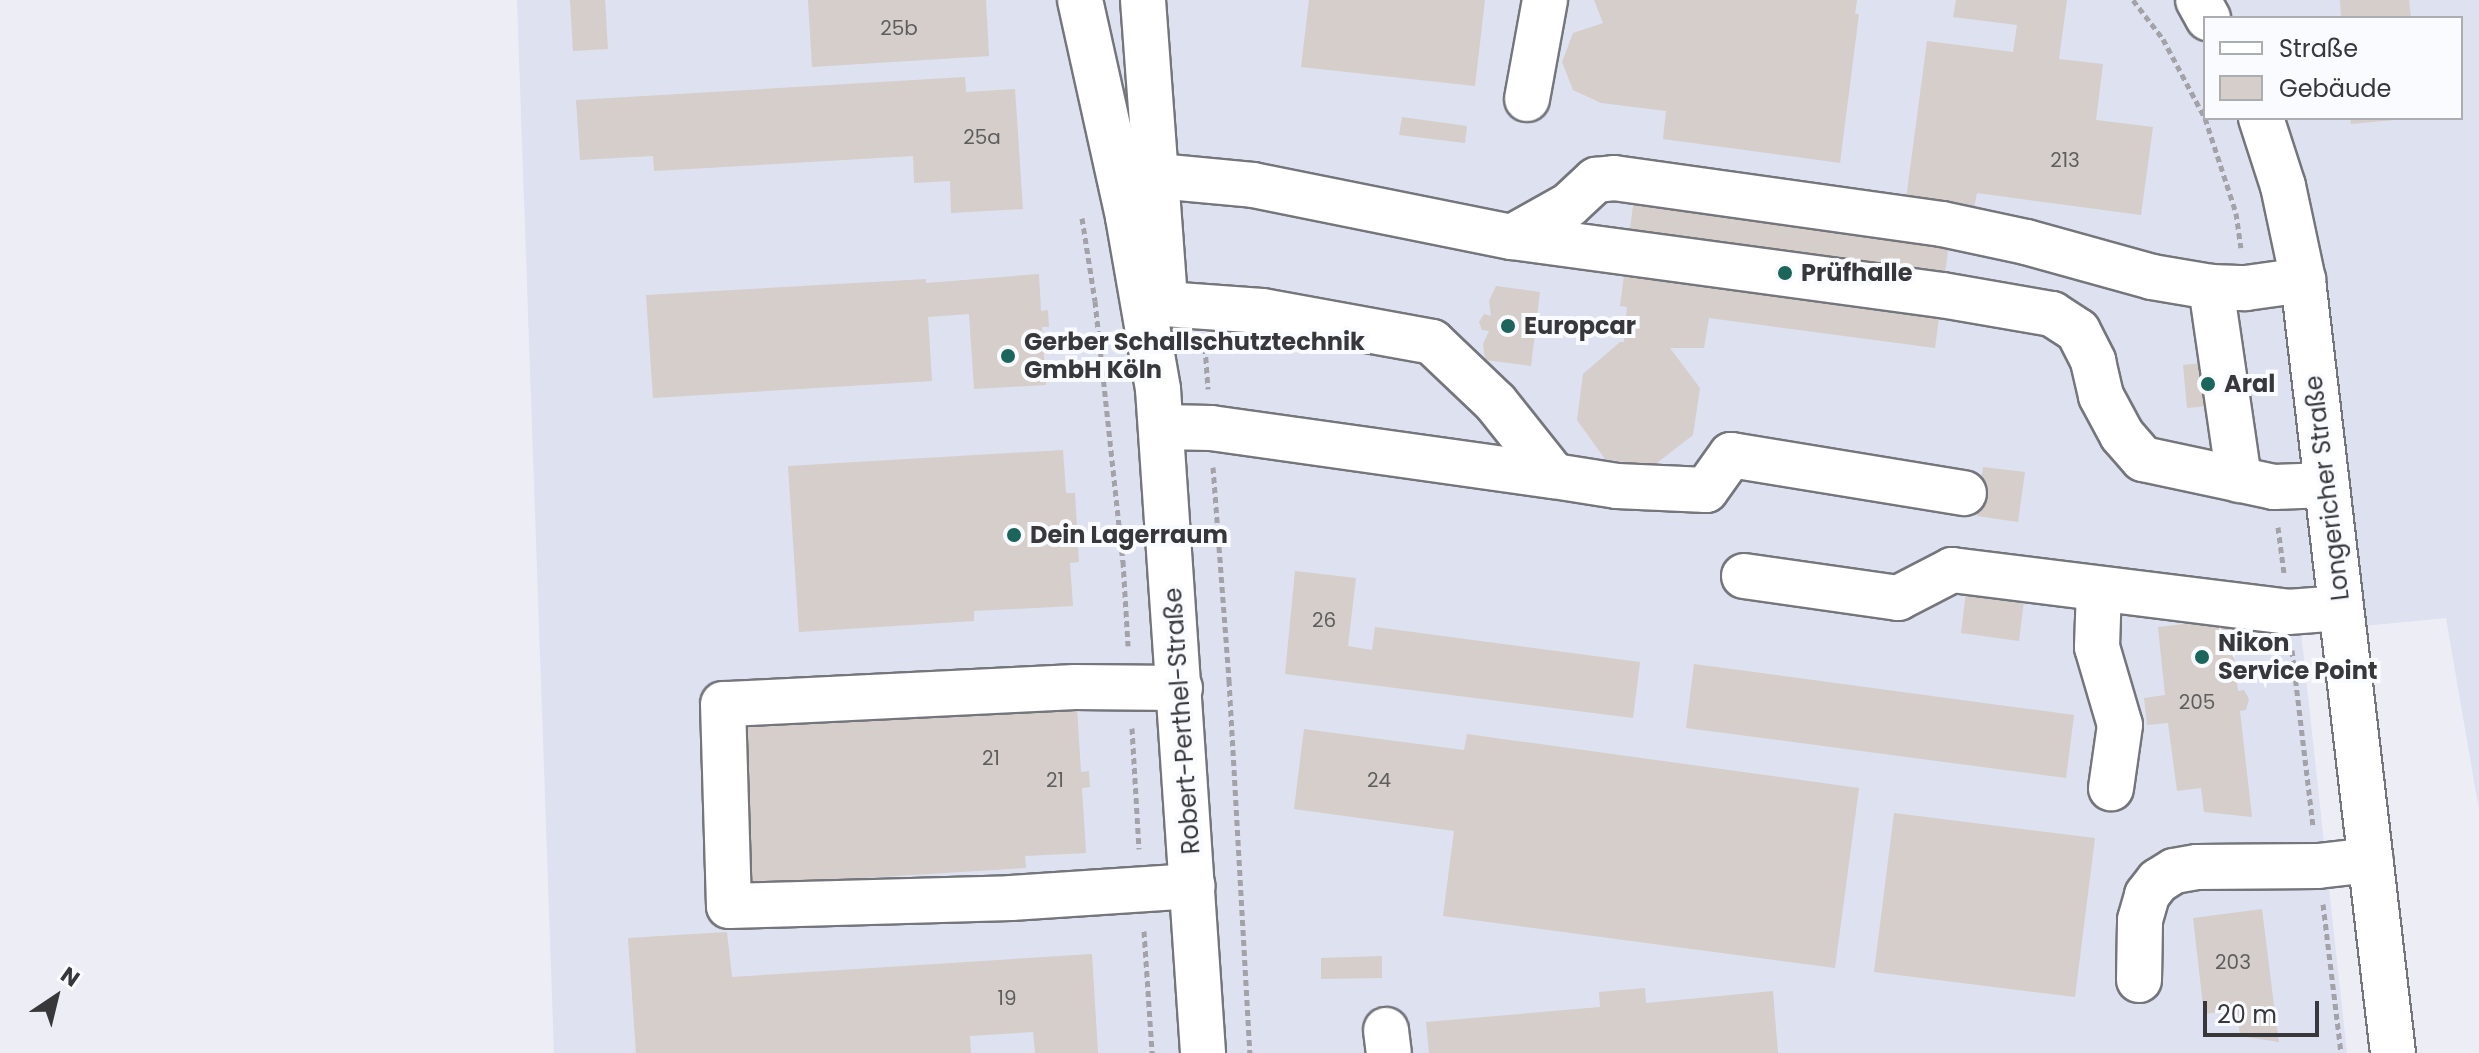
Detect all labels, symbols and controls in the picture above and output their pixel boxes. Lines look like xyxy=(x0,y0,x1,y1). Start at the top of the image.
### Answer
house number: 25b xyxy=(880,16,918,40)
legend xyxy=(2203,16,2463,120)
text: Straße xyxy=(2279,32,2358,65)
text: Gebäude xyxy=(2279,72,2391,105)
house number: 25a xyxy=(963,125,1001,149)
house number: 213 xyxy=(2050,148,2080,172)
place label: Prüfhalle xyxy=(1801,259,1912,287)
marker: Prüfhalle xyxy=(1776,264,1794,282)
place label: Europcar xyxy=(1524,312,1636,340)
marker: Europcar xyxy=(1499,317,1517,335)
place label: Gerber Schallschutztechnik GmbH Köln xyxy=(1024,328,1365,384)
marker: Gerber Schallschutztechnik GmbH Köln xyxy=(999,347,1017,365)
place label: Aral xyxy=(2224,370,2275,398)
street label: Longericher Straße xyxy=(2299,374,2355,602)
marker: Aral xyxy=(2199,375,2217,393)
place label: Dein Lagerraum xyxy=(1030,521,1228,549)
marker: Dein Lagerraum xyxy=(1005,526,1023,544)
street label: Robert-Perthel-Straße xyxy=(1158,587,1206,855)
house number: 26 xyxy=(1312,608,1336,632)
place label: Nikon Service Point xyxy=(2218,629,2378,685)
marker: Nikon Service Point xyxy=(2193,648,2211,666)
house number: 205 xyxy=(2179,690,2215,714)
house number: 21 xyxy=(982,746,1000,770)
house number: 21 xyxy=(1046,768,1064,792)
house number: 24 xyxy=(1367,768,1391,792)
house number: 203 xyxy=(2215,950,2251,974)
north arrow xyxy=(16,957,96,1037)
text: N xyxy=(54,959,86,994)
scale bar xyxy=(2207,985,2323,1035)
house number: 19 xyxy=(998,986,1016,1010)
text: 20 m xyxy=(2217,998,2277,1031)

